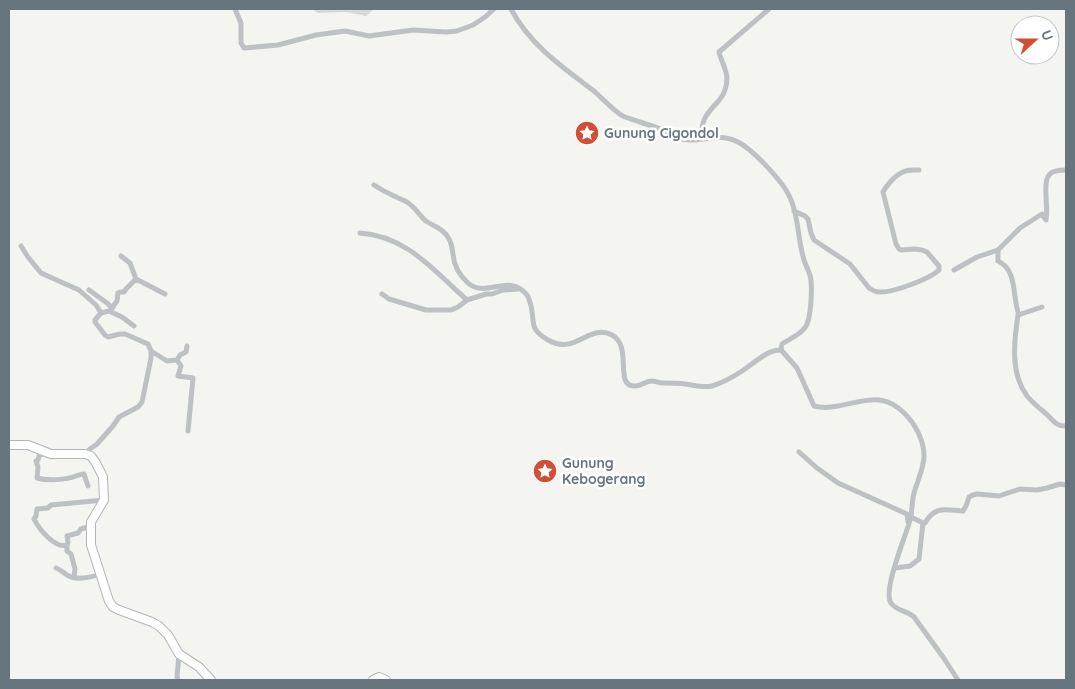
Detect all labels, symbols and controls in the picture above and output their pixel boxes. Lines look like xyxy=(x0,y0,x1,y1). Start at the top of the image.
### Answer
north arrow xyxy=(1010,15,1060,65)
text: U xyxy=(1037,28,1057,43)
place icon: Gunung Cigondol xyxy=(574,120,600,146)
place label: Gunung Cigondol xyxy=(604,124,719,142)
place label: Gunung Kebogerang xyxy=(562,454,646,488)
place icon: Gunung Kebogerang xyxy=(532,458,558,484)

